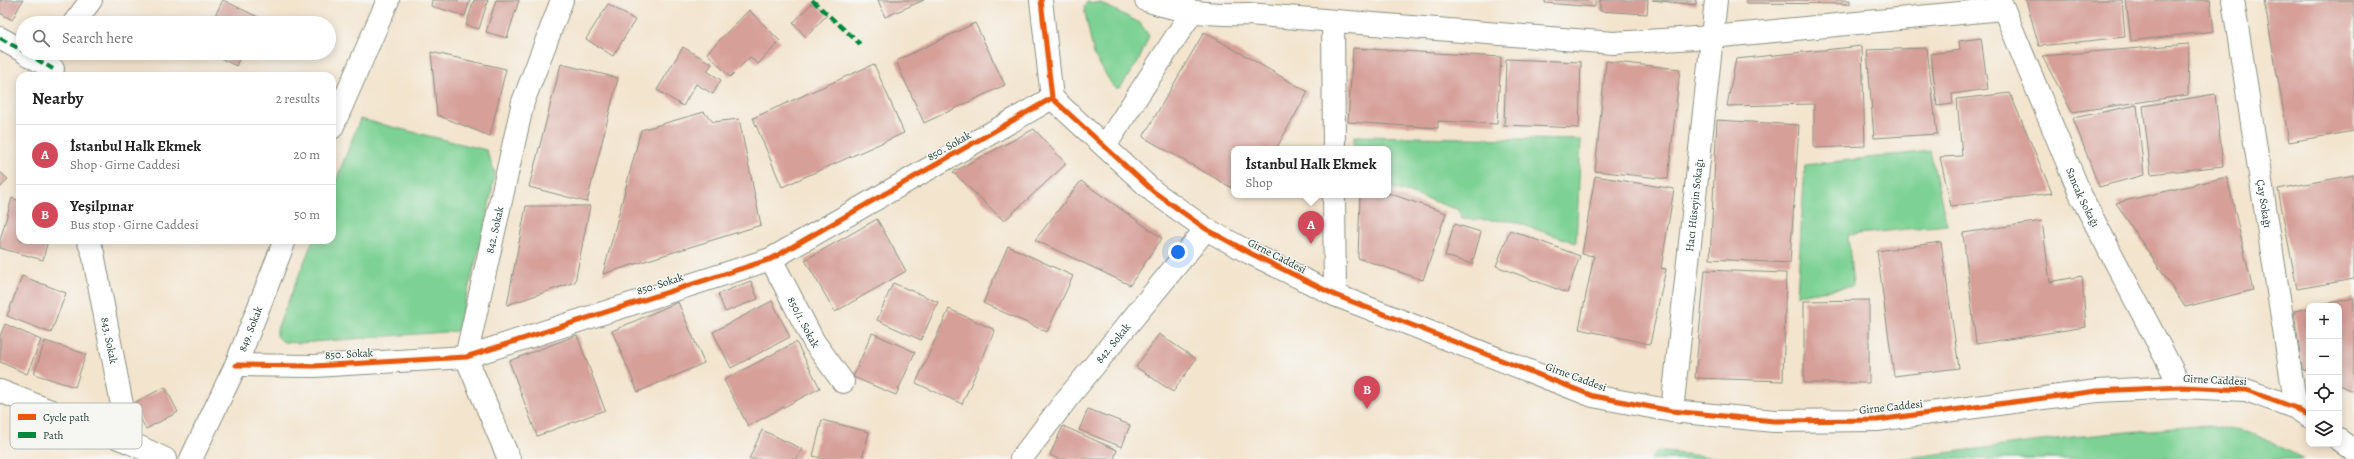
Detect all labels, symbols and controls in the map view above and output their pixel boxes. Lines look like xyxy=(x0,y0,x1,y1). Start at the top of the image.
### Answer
search box xyxy=(16,16,336,60)
icon: search xyxy=(30,27,52,49)
text: Search here xyxy=(62,28,133,48)
text: Nearby xyxy=(32,87,83,110)
text: 2 results xyxy=(276,90,320,107)
street label: 850. Sokak xyxy=(924,127,974,165)
text: İstanbul Halk Ekmek xyxy=(70,136,201,156)
text: A xyxy=(41,146,49,163)
text: 20 m xyxy=(294,146,320,163)
popup xyxy=(1231,146,1391,198)
text: İstanbul Halk Ekmek xyxy=(1245,154,1377,174)
text: Shop · Girne Caddesi xyxy=(70,156,180,173)
street label: Hacı Hüseyin Sokağı xyxy=(1682,158,1706,252)
street label: Sancak Sokağı xyxy=(2063,165,2103,230)
text: Shop xyxy=(1245,174,1273,191)
street label: Çay Sokağı xyxy=(2253,178,2276,229)
text: Yeşilpınar xyxy=(70,196,134,216)
street label: 842. Sokak xyxy=(482,204,507,255)
text: B xyxy=(41,206,49,223)
text: 50 m xyxy=(294,206,320,223)
pin: A xyxy=(1298,211,1324,244)
text: Bus stop · Girne Caddesi xyxy=(70,216,199,233)
street label: Girne Caddesi xyxy=(1245,235,1309,277)
your location xyxy=(1168,242,1188,262)
street label: 850. Sokak xyxy=(635,269,686,299)
street label: 850/1. Sokak xyxy=(784,294,824,351)
street label: 849. Sokak xyxy=(234,303,266,354)
map controls xyxy=(2306,303,2342,447)
button: + xyxy=(2306,303,2342,339)
street label: 843. Sokak xyxy=(98,316,122,366)
street label: 842. Sokak xyxy=(1092,319,1134,366)
button: − xyxy=(2306,339,2342,375)
street label: 850. Sokak xyxy=(325,345,374,363)
street label: Girne Caddesi xyxy=(1543,359,1609,395)
street label: Girne Caddesi xyxy=(2183,371,2247,389)
button: locate xyxy=(2306,375,2342,411)
pin: B xyxy=(1354,376,1380,409)
street label: Girne Caddesi xyxy=(1858,396,1924,418)
legend xyxy=(10,403,142,449)
text: Cycle path xyxy=(43,410,90,425)
button: layers xyxy=(2306,411,2342,447)
text: Path xyxy=(43,428,64,443)

